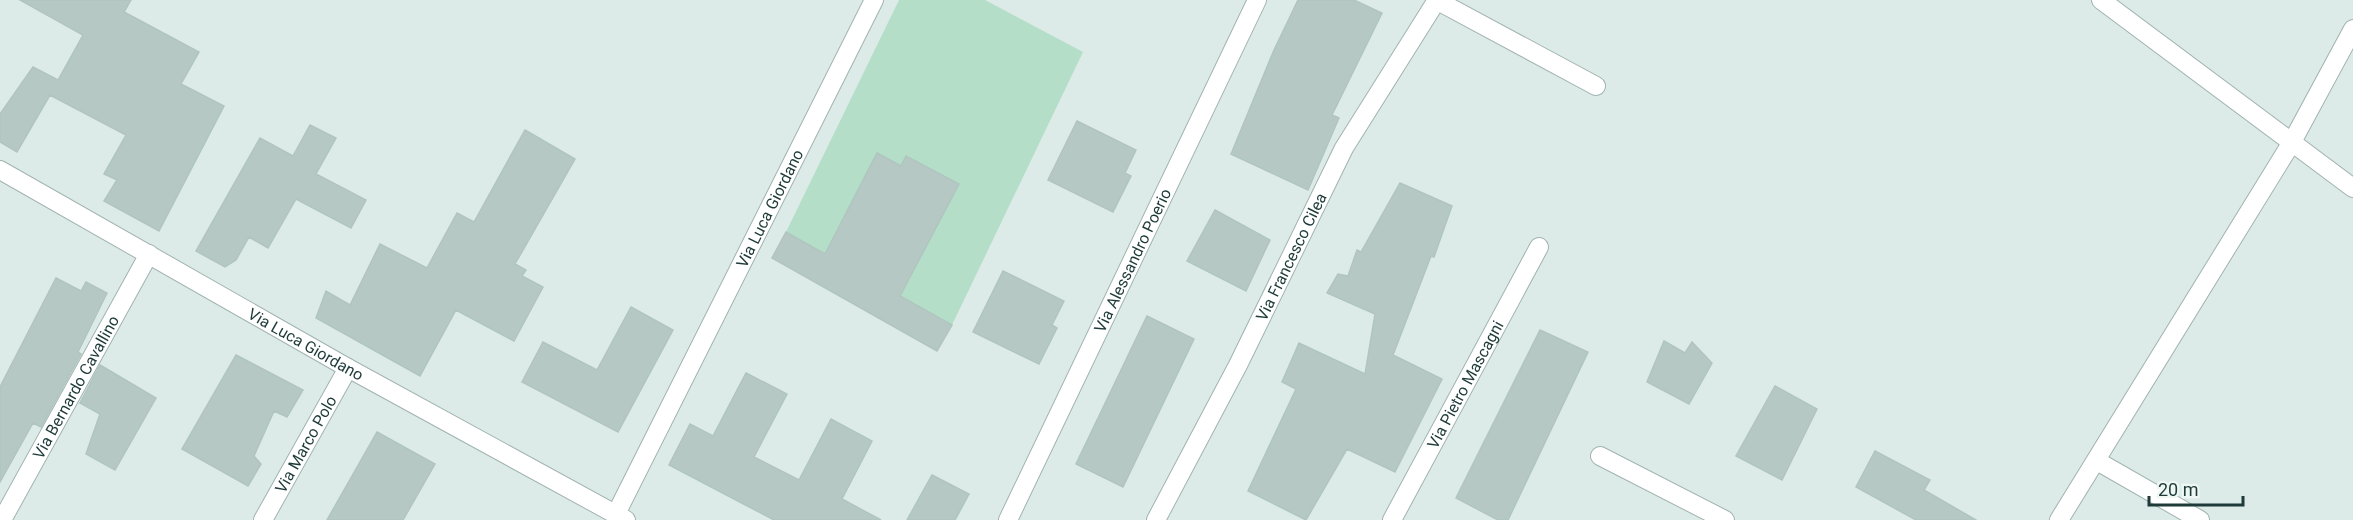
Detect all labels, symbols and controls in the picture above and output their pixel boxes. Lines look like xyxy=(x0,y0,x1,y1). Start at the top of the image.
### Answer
street label: Via Luca Giordano xyxy=(732,146,807,271)
street label: Via Alessandro Poerio xyxy=(1090,185,1175,335)
street label: Via Francesco Cilea xyxy=(1252,190,1330,324)
street label: Via Luca Giordano xyxy=(245,304,367,384)
street label: Via Bernardo Cavallino xyxy=(28,312,123,462)
street label: Via Pietro Mascagni xyxy=(1423,317,1507,452)
street label: Via Marco Polo xyxy=(271,392,340,496)
scale bar xyxy=(2149,469,2244,507)
text: 20 m xyxy=(2158,479,2198,500)

